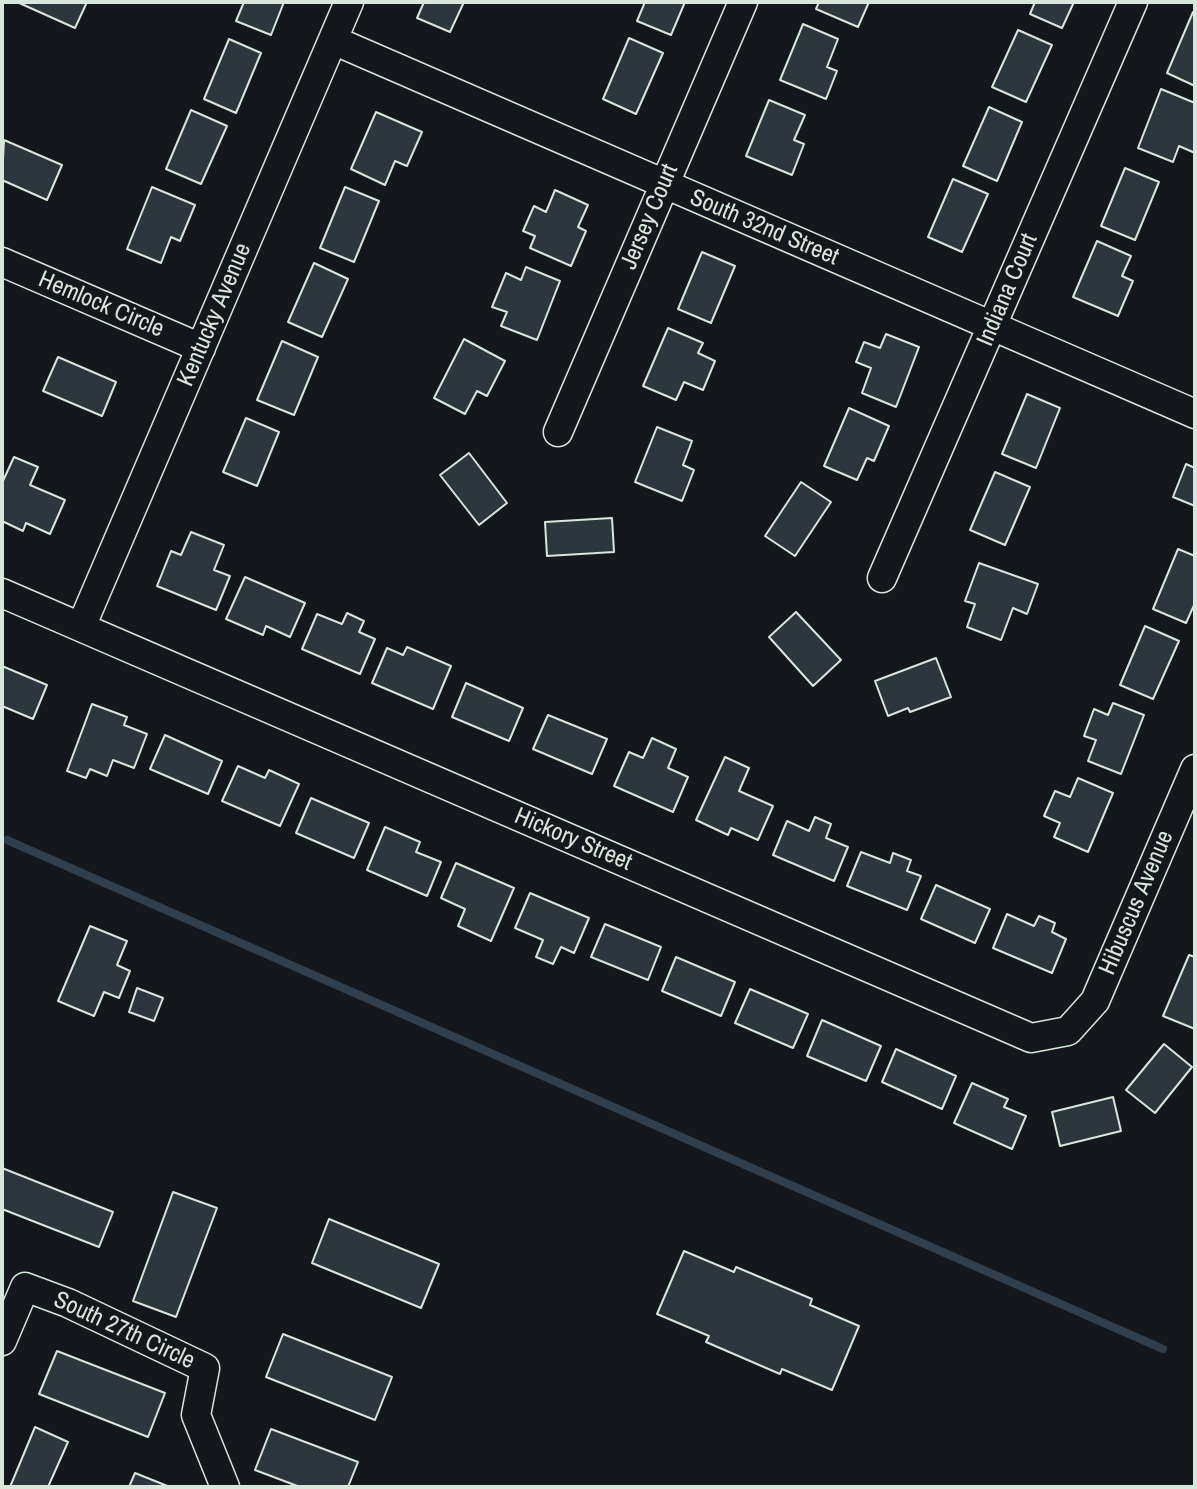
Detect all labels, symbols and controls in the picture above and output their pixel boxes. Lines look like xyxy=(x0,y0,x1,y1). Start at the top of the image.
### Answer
street label: Jersey Court xyxy=(615,160,685,274)
street label: South 32nd Street xyxy=(685,184,843,272)
street label: Indiana Court xyxy=(971,229,1045,351)
street label: Kentucky Avenue xyxy=(172,239,258,391)
street label: Hemlock Circle xyxy=(34,266,168,344)
street label: Hickory Street xyxy=(510,802,636,878)
street label: Hibuscus Avenue xyxy=(1094,827,1180,979)
street label: South 27th Circle xyxy=(49,1286,199,1376)

